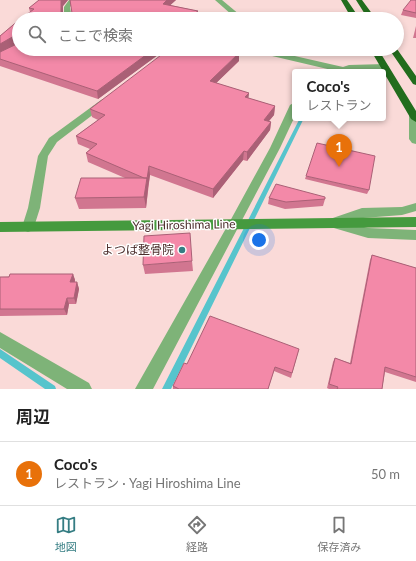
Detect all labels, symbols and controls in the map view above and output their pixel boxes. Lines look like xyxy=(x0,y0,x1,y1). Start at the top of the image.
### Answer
search box xyxy=(12,12,404,56)
icon: search xyxy=(26,23,48,45)
text: ここで検索 xyxy=(58,26,133,44)
popup xyxy=(292,69,386,121)
text: Coco's xyxy=(306,77,350,95)
text: レストラン xyxy=(306,97,372,113)
pin: 1 xyxy=(326,134,352,167)
street label: Yagi Hiroshima Line xyxy=(132,216,236,233)
your location xyxy=(249,230,269,250)
place label: よつば整骨院 xyxy=(102,242,174,257)
marker: よつば整骨院 xyxy=(177,245,187,255)
text: 周辺 xyxy=(16,406,50,427)
text: Coco's xyxy=(54,455,97,473)
text: 1 xyxy=(25,466,33,482)
text: 50 m xyxy=(371,466,400,482)
text: レストラン · Yagi Hiroshima Line xyxy=(54,475,241,491)
tab: 地図 xyxy=(55,514,77,554)
tab: 経路 xyxy=(186,514,208,554)
tab: 保存済み xyxy=(317,514,361,554)

